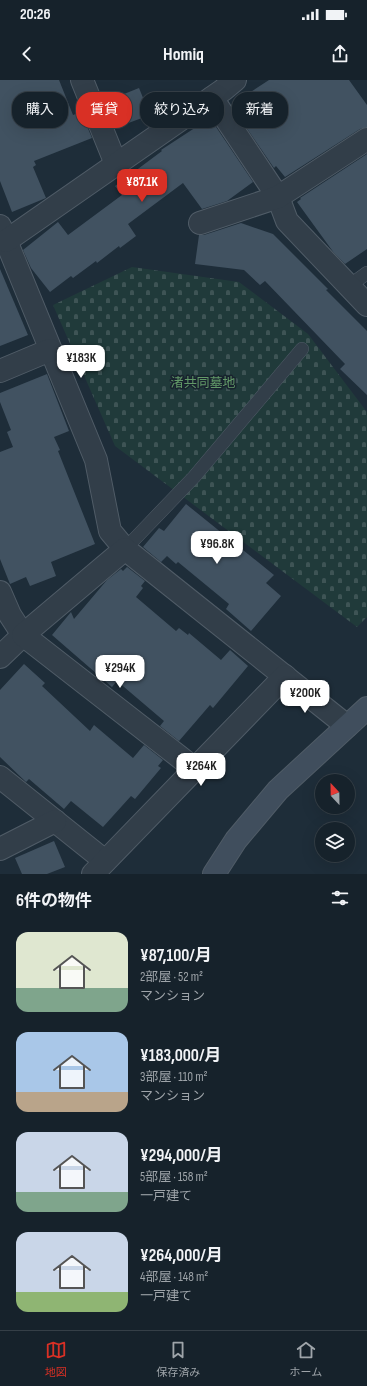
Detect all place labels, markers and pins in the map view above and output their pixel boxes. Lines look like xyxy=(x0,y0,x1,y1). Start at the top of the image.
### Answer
pin: ¥87.1K xyxy=(109,169,175,203)
pin: ¥183K xyxy=(53,345,109,379)
pin: ¥96.8K xyxy=(184,531,250,565)
pin: ¥294K xyxy=(92,655,148,689)
pin: ¥200K xyxy=(277,680,333,714)
pin: ¥264K xyxy=(173,753,229,787)

